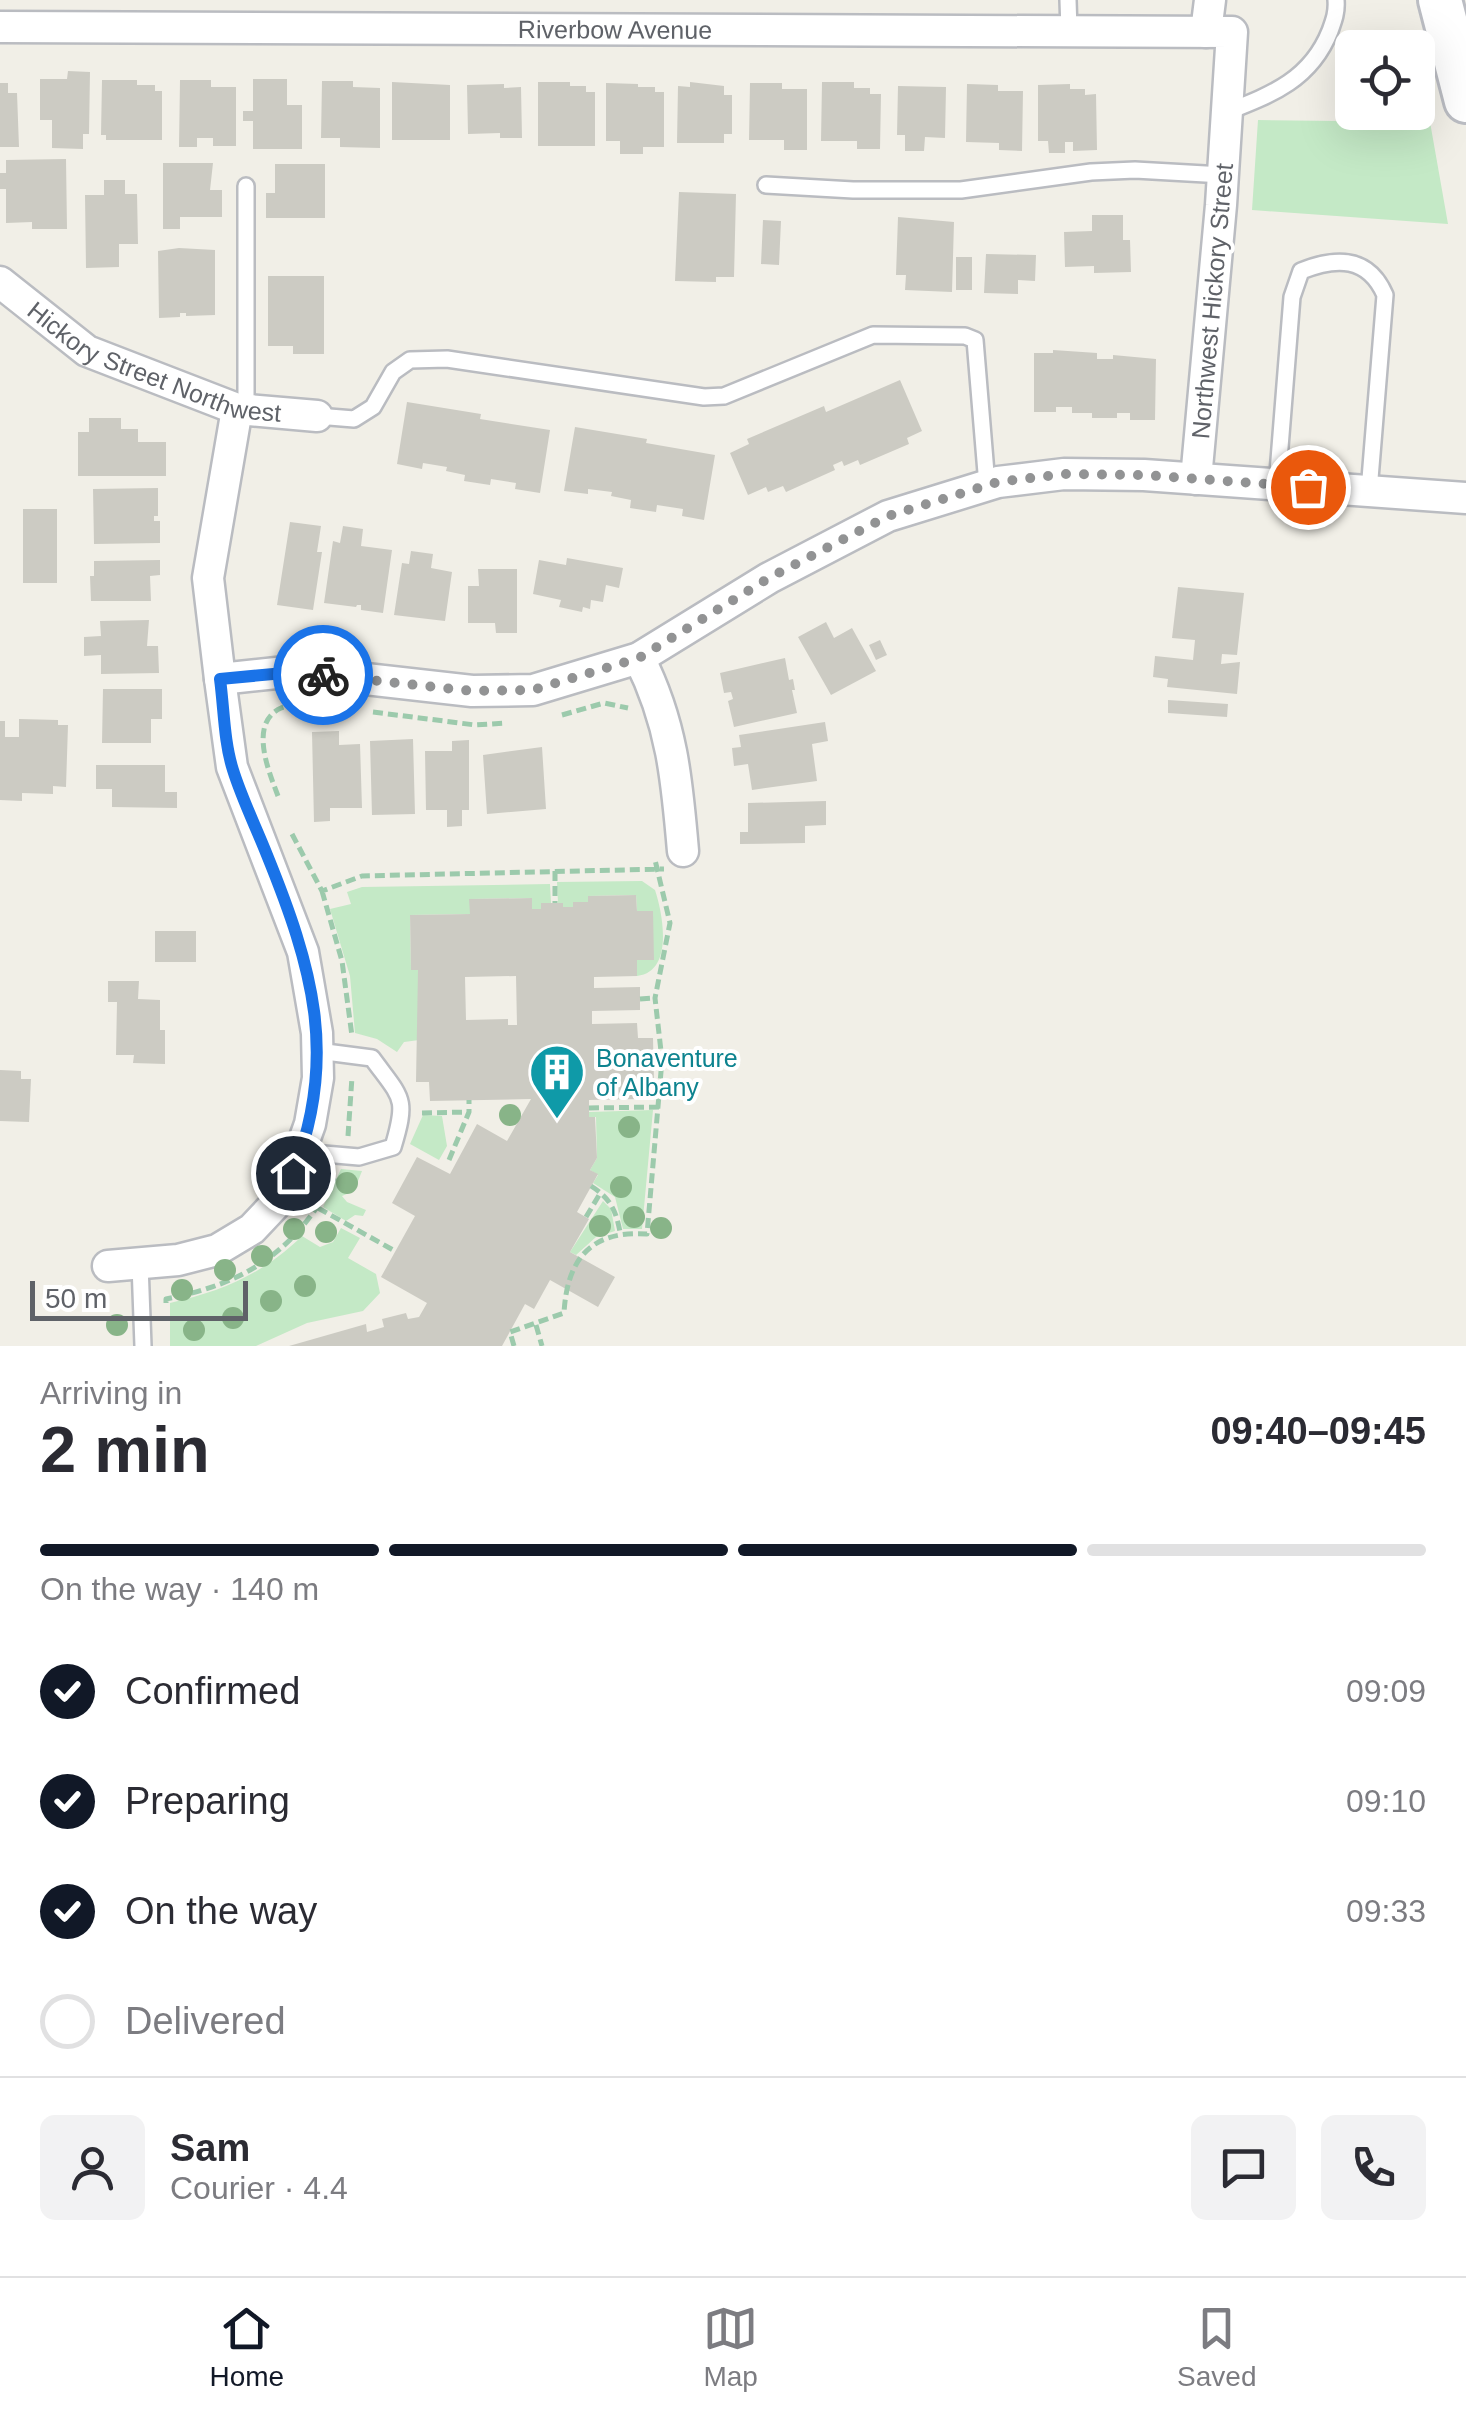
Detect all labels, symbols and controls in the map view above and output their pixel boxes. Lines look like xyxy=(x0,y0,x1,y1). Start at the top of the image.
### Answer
street label: Riverbow Avenue xyxy=(518,15,712,44)
map controls xyxy=(1335,30,1435,130)
button: locate xyxy=(1335,30,1435,130)
street label: Northwest Hickory Street xyxy=(1186,162,1238,440)
street label: Hickory Street Northwest xyxy=(22,296,283,427)
pin xyxy=(1266,445,1351,530)
icon: bag xyxy=(1281,460,1336,515)
courier xyxy=(273,625,373,725)
icon: bike xyxy=(296,648,351,703)
building icon: Bonaventure of Albany xyxy=(527,1042,587,1121)
place label: Bonaventure of Albany xyxy=(596,1044,738,1101)
pin xyxy=(251,1131,336,1216)
icon: home xyxy=(266,1146,321,1201)
scale bar xyxy=(30,1276,248,1320)
text: 50 m xyxy=(45,1283,107,1314)
text: Arriving in xyxy=(40,1375,182,1411)
text: 09:40–09:45 xyxy=(1210,1410,1426,1452)
text: 2 min xyxy=(40,1413,210,1486)
text: On the way · 140 m xyxy=(40,1571,319,1607)
icon: check xyxy=(40,1664,95,1719)
text: Confirmed xyxy=(125,1670,300,1712)
text: 09:09 xyxy=(1346,1673,1426,1709)
icon: check xyxy=(40,1774,95,1829)
text: Preparing xyxy=(125,1780,290,1822)
text: 09:10 xyxy=(1346,1783,1426,1819)
icon: check xyxy=(40,1884,95,1939)
text: On the way xyxy=(125,1890,317,1932)
text: 09:33 xyxy=(1346,1893,1426,1929)
text: Delivered xyxy=(125,2000,286,2042)
button: person xyxy=(40,2115,145,2220)
button: chat xyxy=(1191,2115,1296,2220)
button: phone xyxy=(1321,2115,1426,2220)
text: Sam xyxy=(170,2127,250,2169)
text: Courier · 4.4 xyxy=(170,2170,348,2206)
tab: Home xyxy=(209,2301,284,2393)
tab: Map xyxy=(703,2301,758,2393)
tab: Saved xyxy=(1177,2301,1256,2393)

